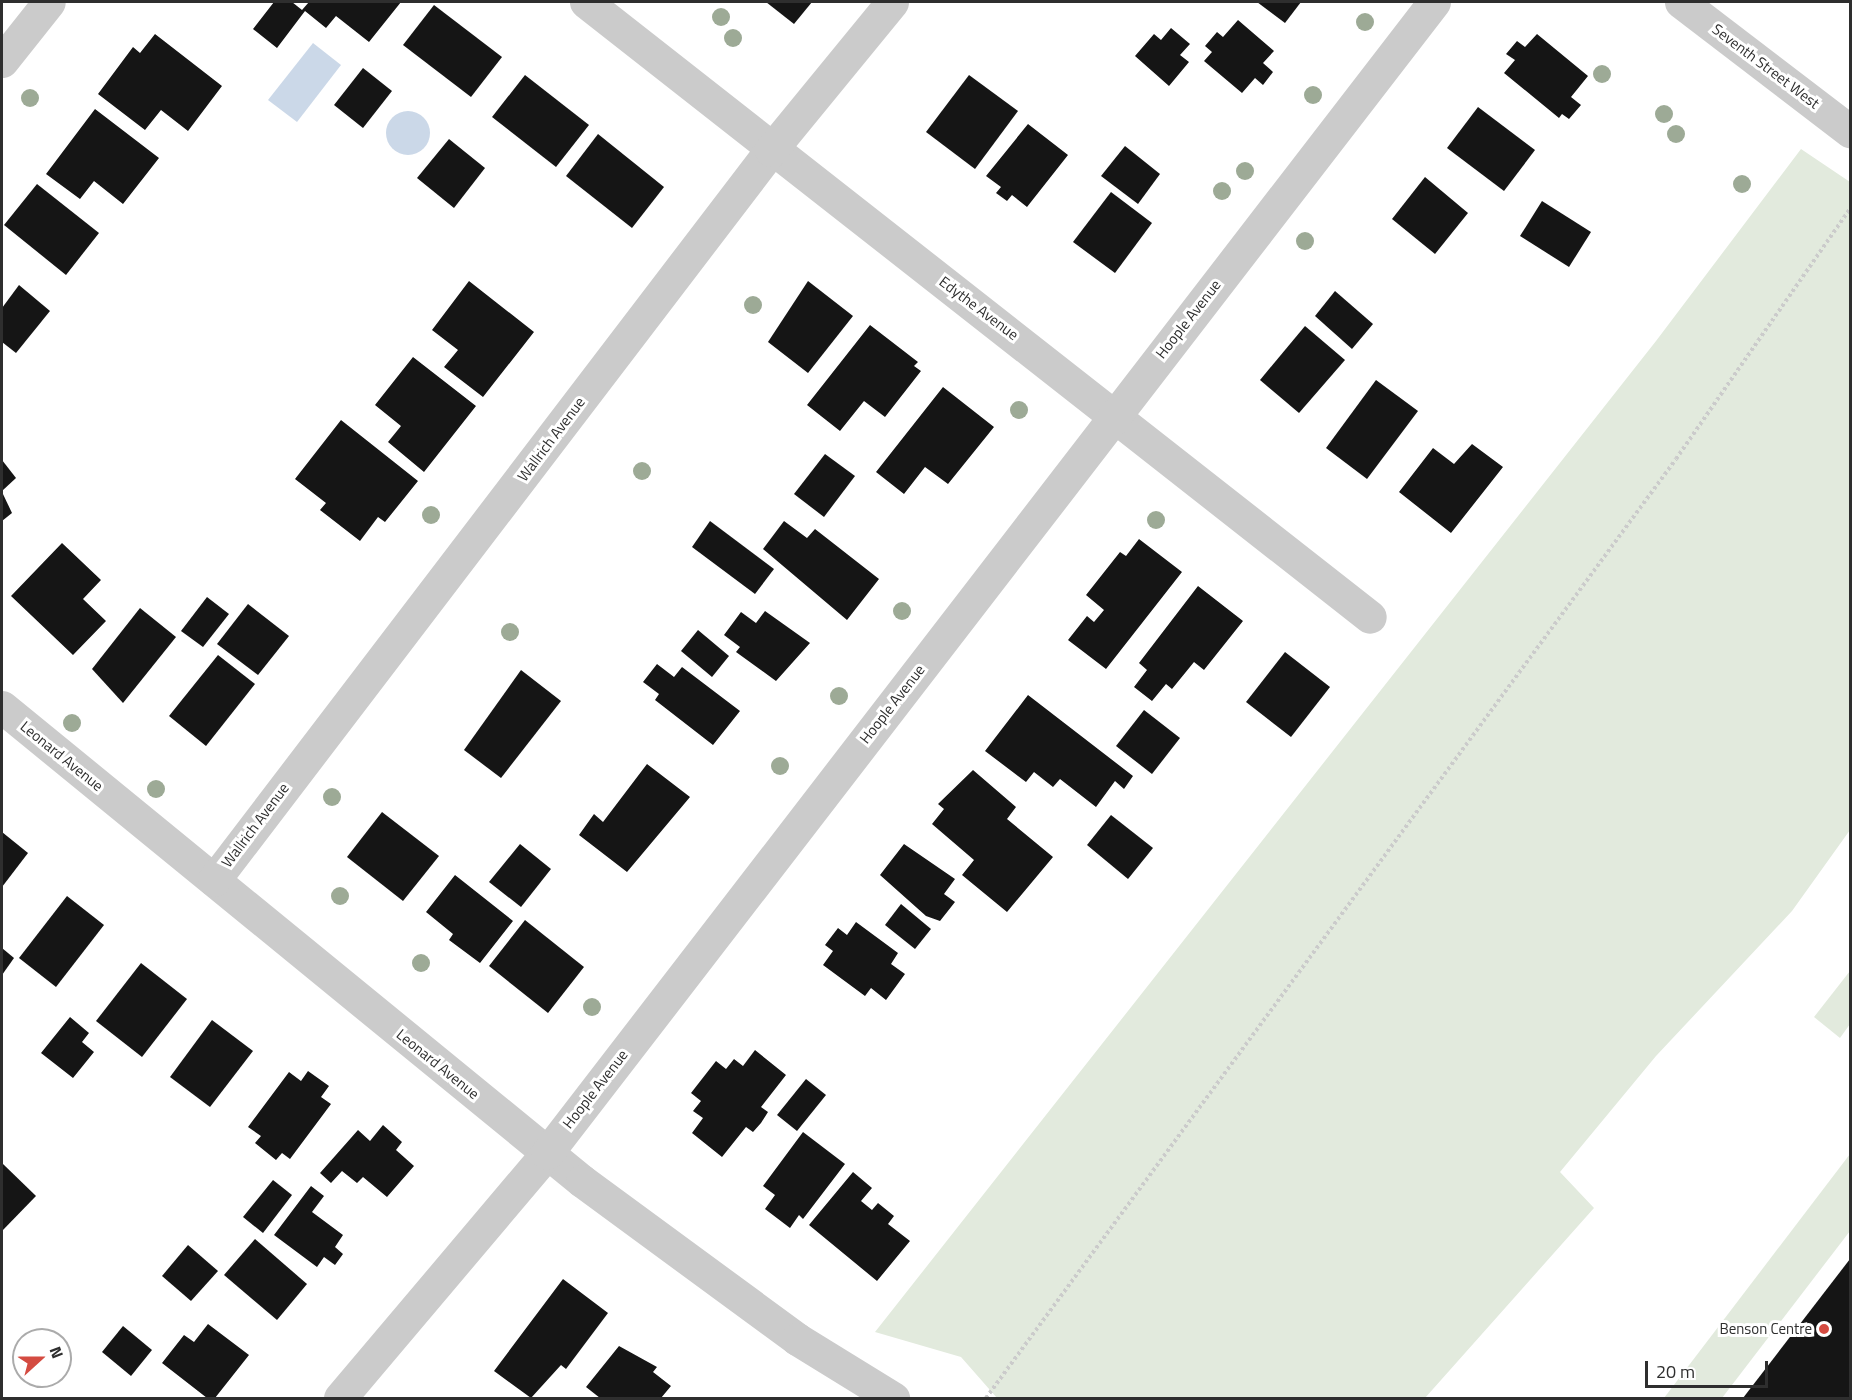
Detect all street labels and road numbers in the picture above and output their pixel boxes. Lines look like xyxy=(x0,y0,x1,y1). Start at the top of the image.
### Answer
street label: Seventh Street West xyxy=(1709,20,1823,112)
street label: Edythe Avenue xyxy=(936,272,1022,344)
street label: Hoople Avenue xyxy=(1152,276,1224,362)
street label: Wallrich Avenue xyxy=(513,393,589,485)
street label: Hoople Avenue xyxy=(856,661,928,747)
street label: Leonard Avenue xyxy=(17,717,107,795)
street label: Wallrich Avenue xyxy=(217,779,293,871)
street label: Leonard Avenue xyxy=(393,1025,483,1103)
street label: Hoople Avenue xyxy=(559,1046,631,1132)

